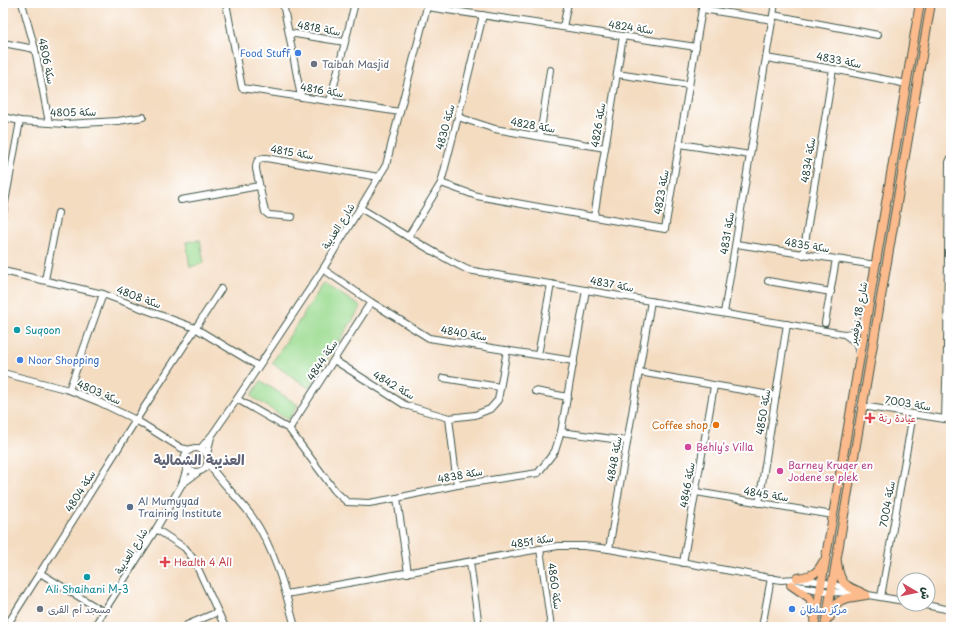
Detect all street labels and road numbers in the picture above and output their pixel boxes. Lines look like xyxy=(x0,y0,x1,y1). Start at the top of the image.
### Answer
street label: سكة 4818 xyxy=(296,16,342,39)
street label: سكة 4824 xyxy=(608,16,655,37)
street label: سكة 4806 xyxy=(35,37,60,85)
street label: سكة 4833 xyxy=(815,48,863,71)
street label: سكة 4816 xyxy=(299,79,345,100)
street label: سكة 4826 xyxy=(587,101,608,148)
street label: سكة 4830 xyxy=(431,102,458,151)
street label: سكة 4805 xyxy=(50,104,97,119)
street label: سكة 4828 xyxy=(509,113,557,136)
street label: سكة 4834 xyxy=(797,136,819,184)
street label: سكة 4815 xyxy=(269,141,315,162)
street label: سكة 4823 xyxy=(649,168,672,216)
street label: شارع العذيبة xyxy=(318,200,359,252)
street label: سكة 4831 xyxy=(716,210,737,255)
street label: سكة 4835 xyxy=(783,234,831,256)
street label: سكة 4837 xyxy=(589,272,635,295)
street label: شارع 18 نوفمبر xyxy=(844,280,871,347)
street label: سكة 4808 xyxy=(115,282,164,312)
street label: سكة 4840 xyxy=(440,321,489,344)
street label: سكة 4844 xyxy=(303,336,341,383)
street label: سكة 4842 xyxy=(371,367,418,403)
street label: سكة 4803 xyxy=(75,376,124,408)
street label: سكة 4850 xyxy=(751,388,774,436)
street label: سكة 7003 xyxy=(884,391,933,414)
street label: سكة 4848 xyxy=(602,435,625,483)
street label: سكة 4846 xyxy=(675,461,698,509)
street label: سكة 4838 xyxy=(436,463,484,486)
street label: سكة 4804 xyxy=(61,467,98,514)
street label: سكة 7004 xyxy=(875,479,898,528)
street label: سكة 4845 xyxy=(742,483,790,505)
street label: شارع العذيبة xyxy=(111,525,152,577)
street label: سكة 4851 xyxy=(509,530,555,551)
street label: سكة 4860 xyxy=(545,562,566,610)

